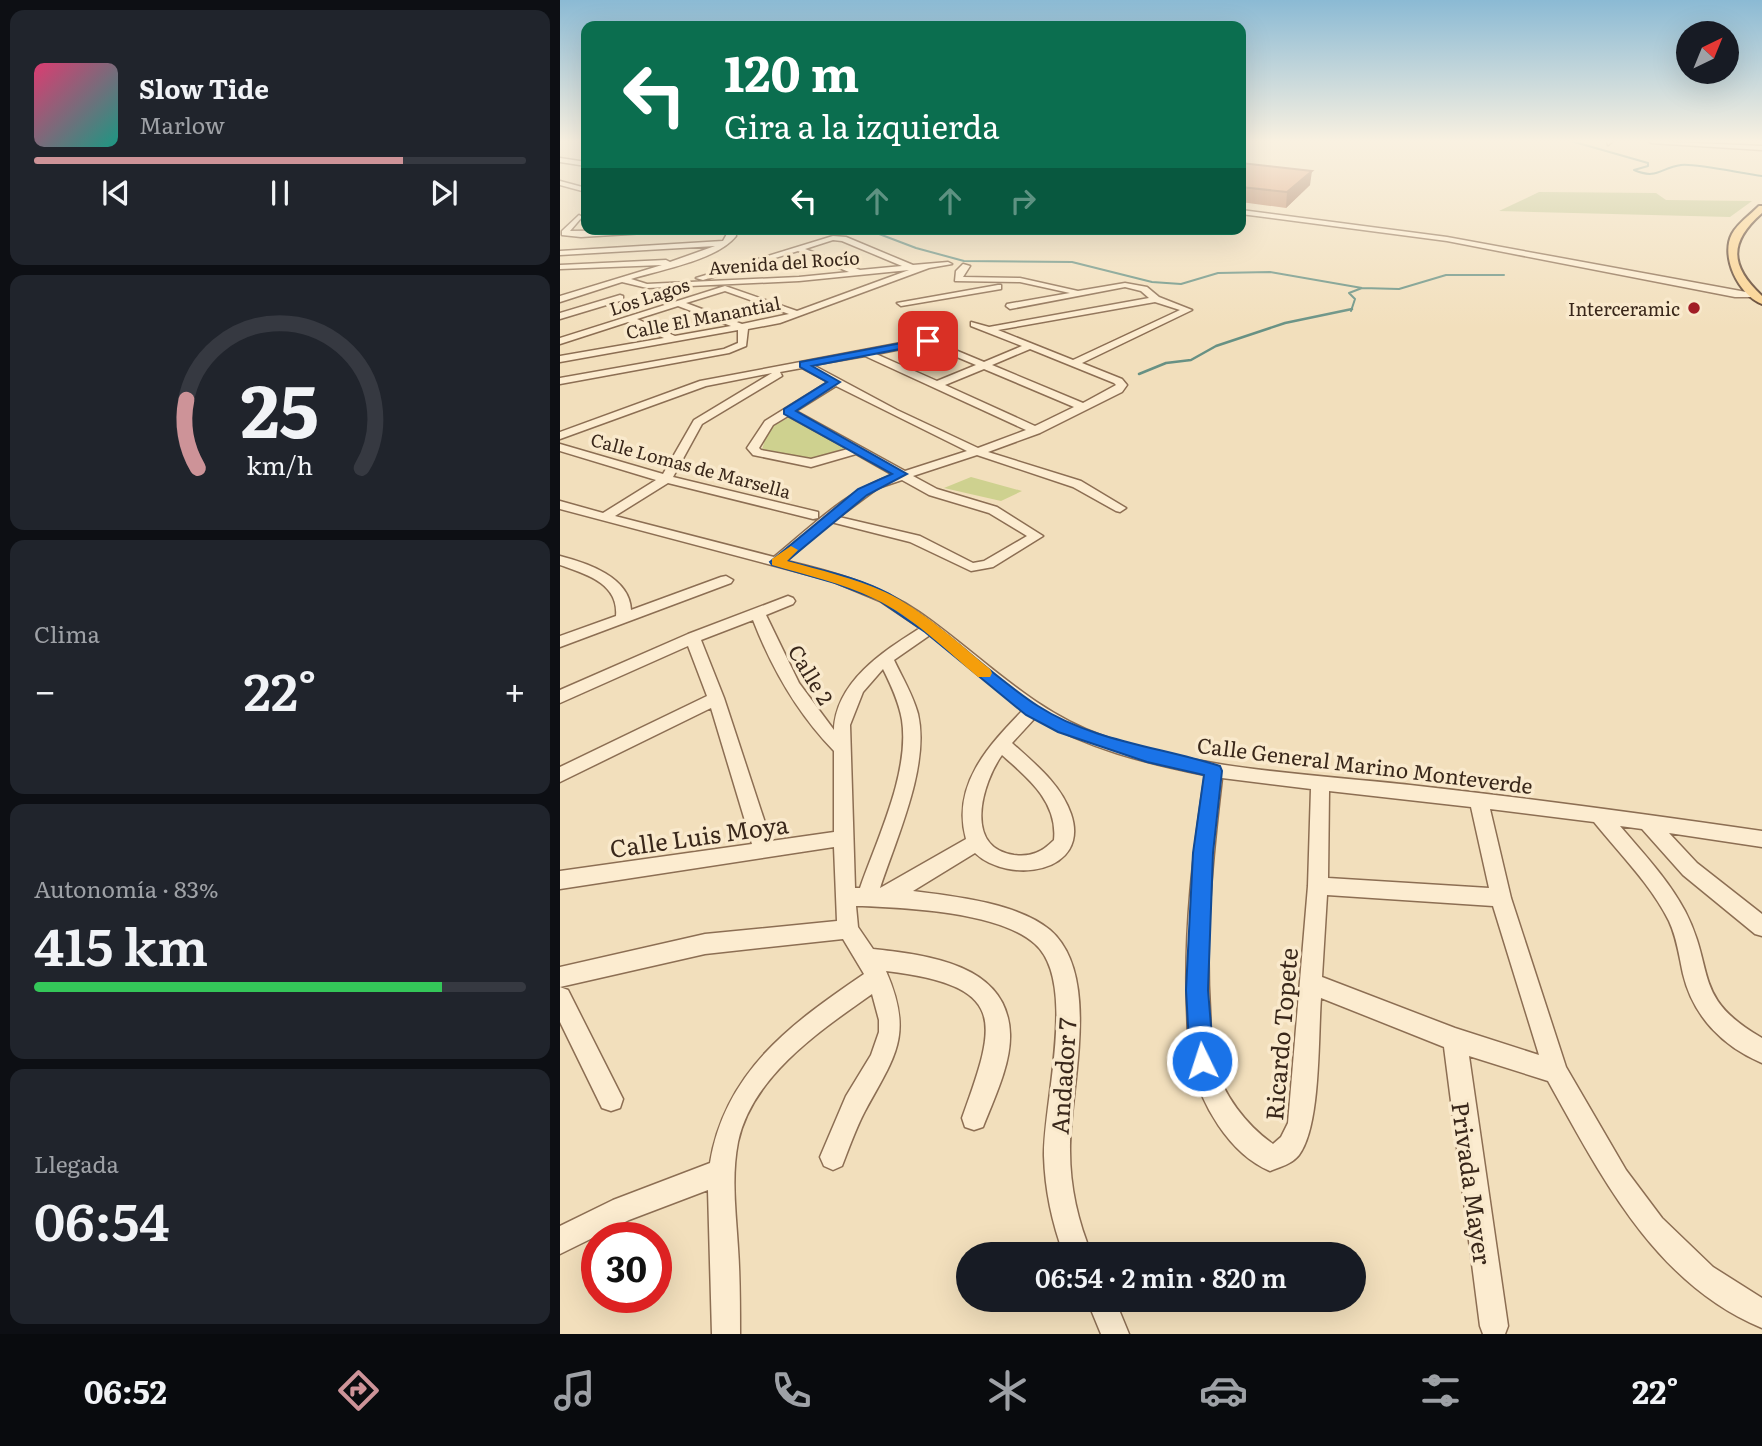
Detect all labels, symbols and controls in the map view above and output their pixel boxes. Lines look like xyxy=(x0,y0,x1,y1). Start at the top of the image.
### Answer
north arrow xyxy=(1676,21,1740,84)
map controls xyxy=(1676,21,1739,84)
text: 120 m xyxy=(724,34,859,107)
icon: left xyxy=(609,49,700,140)
text: Slow Tide xyxy=(139,68,269,107)
text: Gira a la izquierda xyxy=(724,101,999,149)
text: Marlow xyxy=(139,107,225,141)
icon: previous xyxy=(97,174,135,212)
icon: pause xyxy=(261,174,299,212)
icon: next xyxy=(425,174,463,212)
icon: left xyxy=(785,182,823,220)
icon: ahead xyxy=(858,182,896,220)
icon: ahead xyxy=(931,182,969,220)
icon: right xyxy=(1004,182,1042,220)
street label: Avenida del Rocío xyxy=(708,243,860,281)
street label: Los Lagos xyxy=(605,270,693,322)
street label: Calle El Manantial xyxy=(623,289,783,345)
place label: Interceramic xyxy=(1568,295,1680,322)
marker: Interceramic xyxy=(1686,300,1702,316)
pin xyxy=(898,311,958,371)
icon: arrive xyxy=(909,322,947,360)
text: 25 xyxy=(241,353,319,461)
street label: Calle Lomas de Marsella xyxy=(588,425,794,505)
text: km/h xyxy=(247,446,313,483)
text: Clima xyxy=(34,616,100,650)
street label: Calle 2 xyxy=(782,638,842,710)
text: 22° xyxy=(243,650,317,727)
text: − xyxy=(34,660,56,717)
text: + xyxy=(504,660,526,717)
street label: Calle General Marino Monteverde xyxy=(1195,728,1535,800)
street label: Calle Luis Moya xyxy=(607,805,791,865)
text: Autonomía · 83% xyxy=(34,871,219,905)
text: 415 km xyxy=(34,905,208,982)
street label: Ricardo Topete xyxy=(1255,946,1305,1122)
street label: Andador 7 xyxy=(1040,1016,1084,1136)
position arrow xyxy=(1165,1024,1239,1098)
street label: Privada Mayer xyxy=(1444,1099,1502,1267)
text: Llegada xyxy=(34,1146,119,1180)
text: 06:54 xyxy=(34,1180,170,1257)
speed limit sign: 30 xyxy=(581,1222,672,1313)
text: 06:54 · 2 min · 820 m xyxy=(1035,1257,1287,1296)
text: 06:52 xyxy=(84,1366,167,1414)
icon: directions xyxy=(334,1366,383,1415)
icon: music xyxy=(550,1366,599,1415)
icon: phone xyxy=(767,1366,816,1415)
icon: climate xyxy=(983,1366,1032,1415)
icon: car xyxy=(1199,1366,1248,1415)
icon: filters xyxy=(1416,1366,1465,1415)
text: 22° xyxy=(1632,1366,1678,1414)

